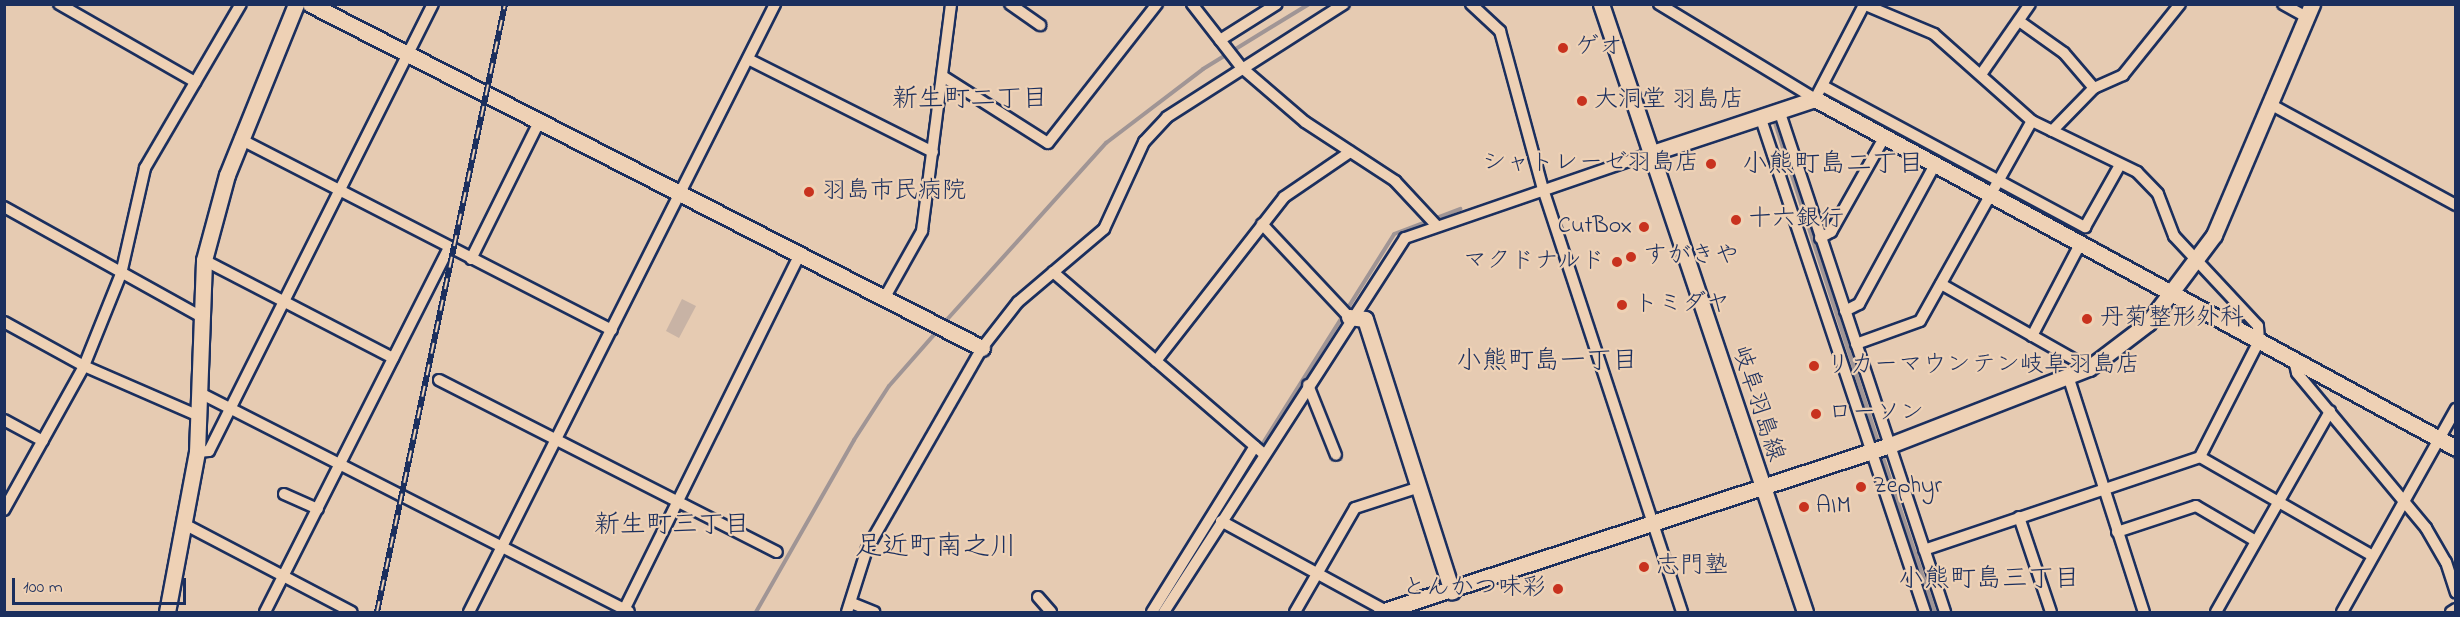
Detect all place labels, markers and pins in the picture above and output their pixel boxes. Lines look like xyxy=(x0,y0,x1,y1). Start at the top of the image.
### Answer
place label: ゲオ xyxy=(1575,34,1623,62)
marker: ゲオ xyxy=(1556,41,1570,55)
place label: 大洞堂 羽島店 xyxy=(1594,87,1744,115)
marker: 大洞堂 羽島店 xyxy=(1575,94,1589,108)
place label: シャトレーゼ羽島店 xyxy=(1482,150,1699,178)
marker: シャトレーゼ羽島店 xyxy=(1704,157,1718,171)
place label: 羽島市民病院 xyxy=(822,178,966,206)
marker: 羽島市民病院 xyxy=(800,183,818,201)
place label: 十六銀行 xyxy=(1748,206,1844,234)
place label: CutBox xyxy=(1558,213,1632,241)
marker: 十六銀行 xyxy=(1729,213,1743,227)
marker: CutBox xyxy=(1637,220,1651,234)
place label: すがきや xyxy=(1643,243,1739,271)
place label: マクドナルド xyxy=(1461,248,1605,276)
marker: すがきや xyxy=(1624,250,1638,264)
marker: マクドナルド xyxy=(1610,255,1624,269)
place label: トミダヤ xyxy=(1634,291,1730,319)
marker: トミダヤ xyxy=(1615,298,1629,312)
place label: 丹菊整形外科 xyxy=(2100,305,2244,333)
marker: 丹菊整形外科 xyxy=(2078,310,2096,328)
place label: リカーマウンテン岐阜羽島店 xyxy=(1826,352,2138,380)
marker: リカーマウンテン岐阜羽島店 xyxy=(1807,359,1821,373)
place label: ローソン xyxy=(1828,400,1924,428)
marker: ローソン xyxy=(1809,407,1823,421)
place label: Zephyr xyxy=(1873,473,1942,501)
marker: Zephyr xyxy=(1854,480,1868,494)
place label: AIM xyxy=(1816,493,1851,521)
marker: AIM xyxy=(1797,500,1811,514)
place label: 志門塾 xyxy=(1656,553,1728,581)
marker: 志門塾 xyxy=(1637,560,1651,574)
place label: とんかつ味彩 xyxy=(1402,575,1546,603)
marker: とんかつ味彩 xyxy=(1551,582,1565,596)

